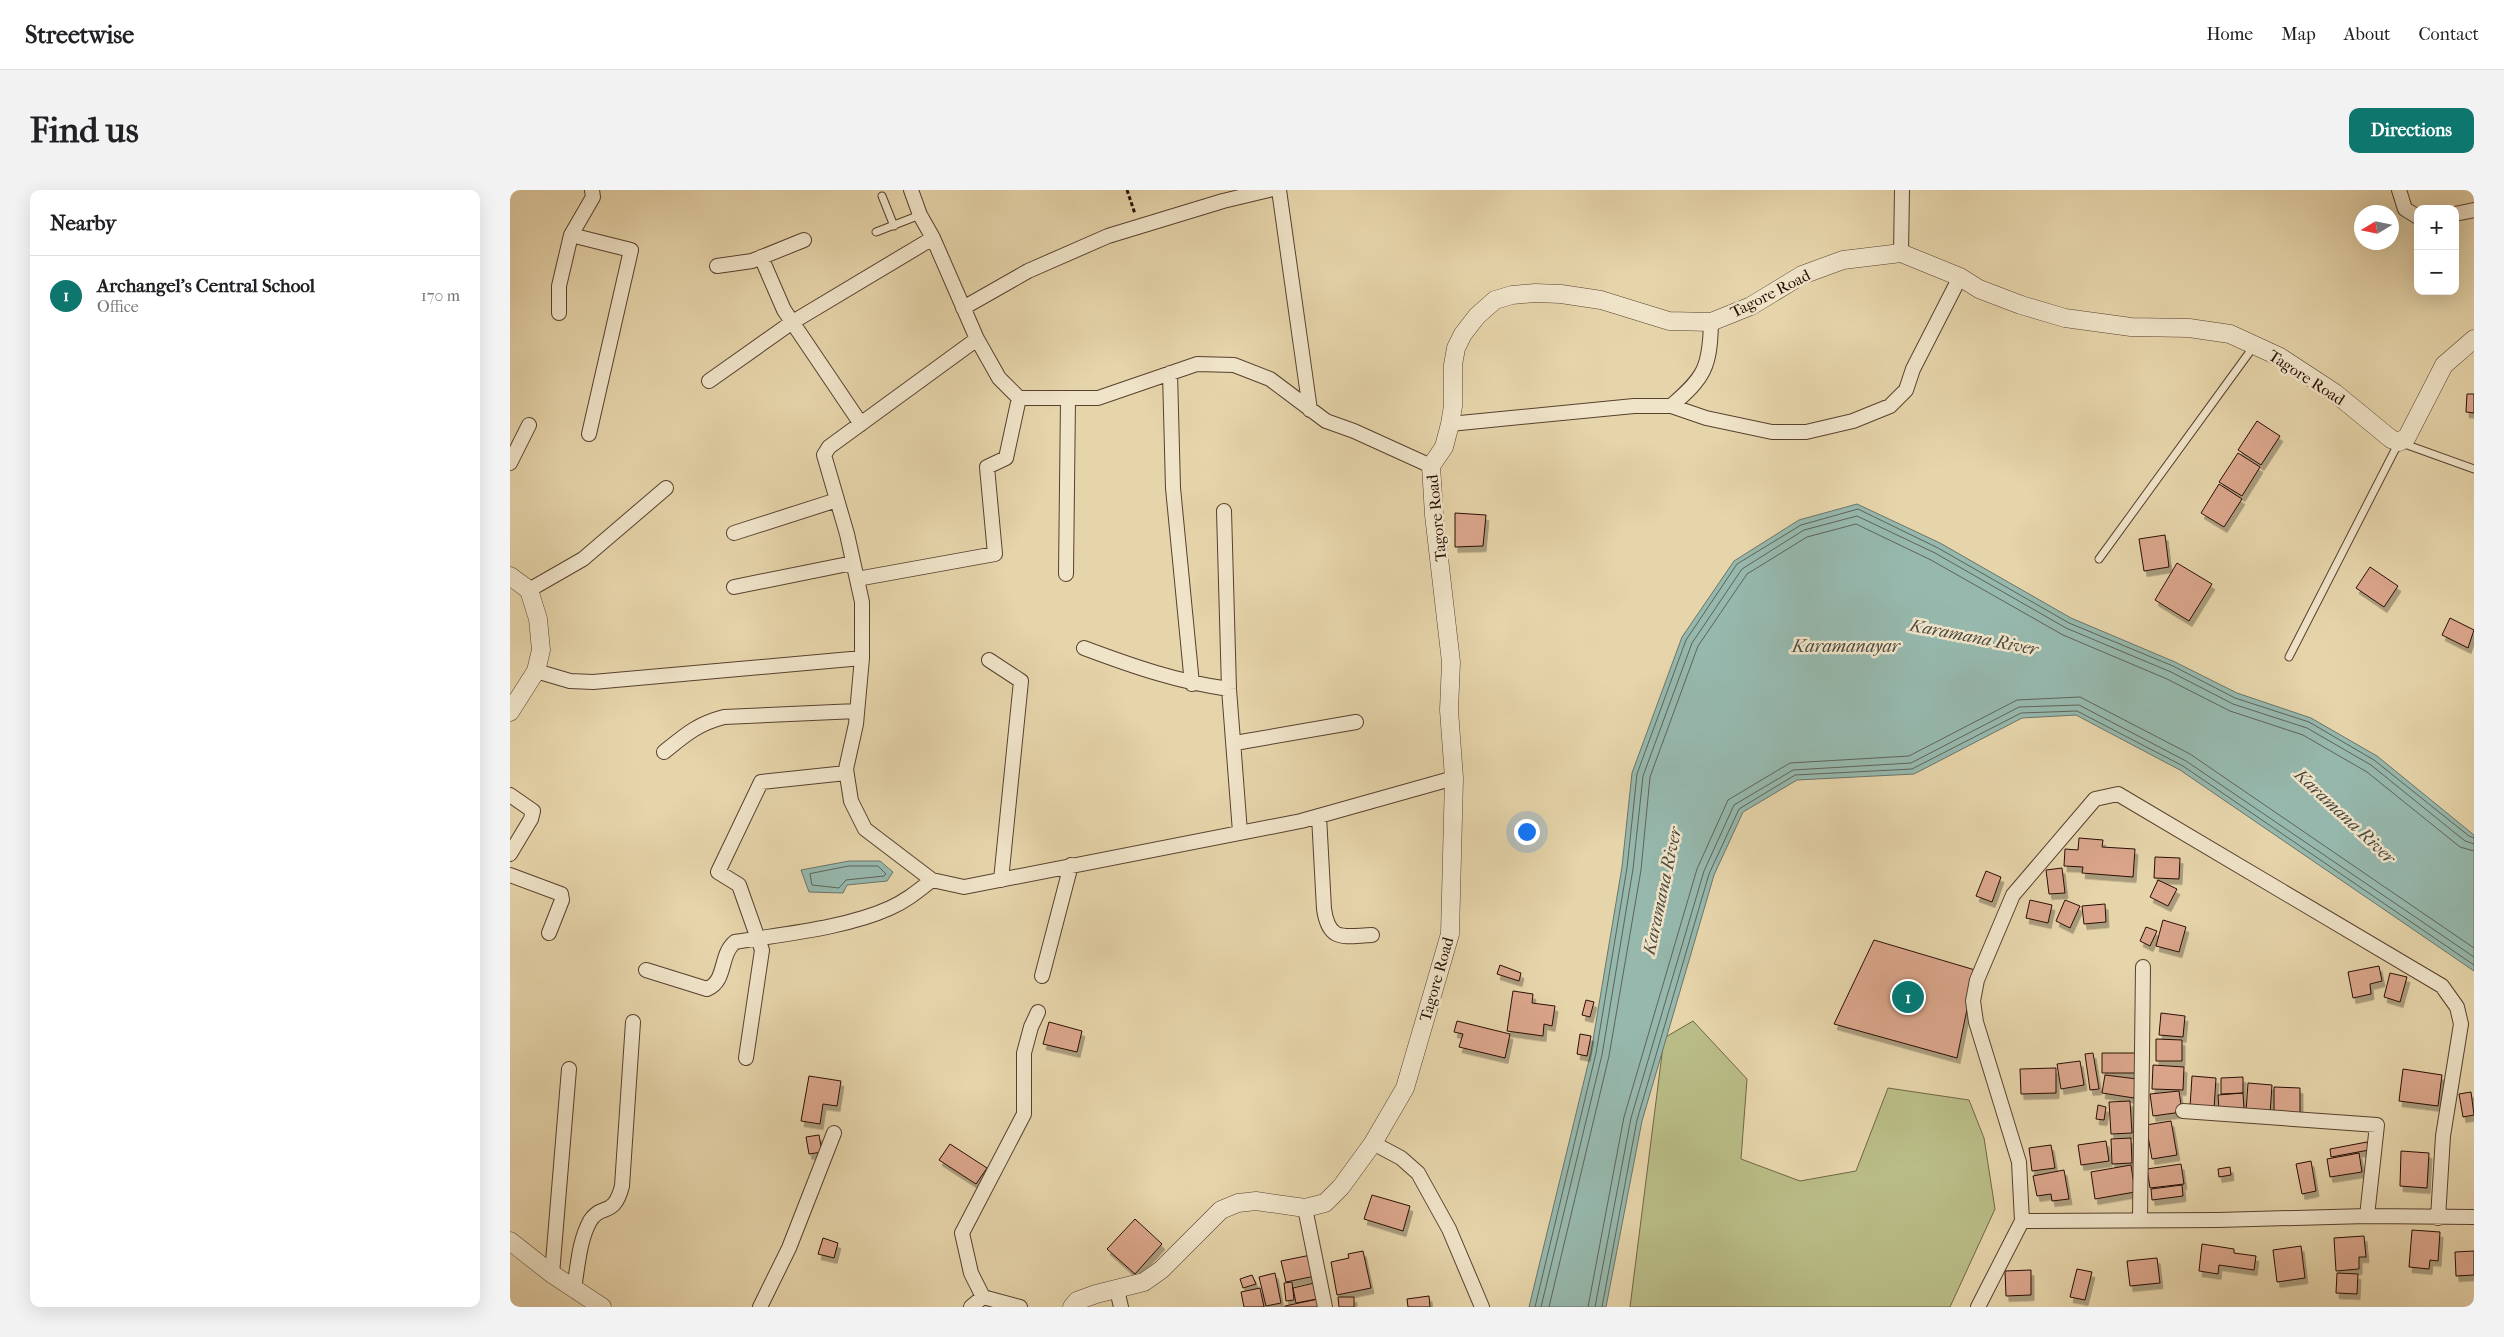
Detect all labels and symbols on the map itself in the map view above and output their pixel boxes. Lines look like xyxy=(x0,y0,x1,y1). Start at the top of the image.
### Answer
north arrow xyxy=(2354,205,2399,250)
street label: Tagore Road xyxy=(1727,265,1814,322)
street label: Tagore Road xyxy=(2265,346,2349,409)
street label: Tagore Road xyxy=(1422,473,1450,562)
water label: Karamana River xyxy=(1906,614,2042,661)
water label: Karamanayar xyxy=(1790,636,1902,657)
water label: Karamana River xyxy=(2289,763,2401,870)
your location xyxy=(1514,819,1540,845)
water label: Karamana River xyxy=(1638,823,1687,959)
street label: Tagore Road xyxy=(1415,934,1458,1024)
pin: 1 xyxy=(1892,978,1924,1016)

